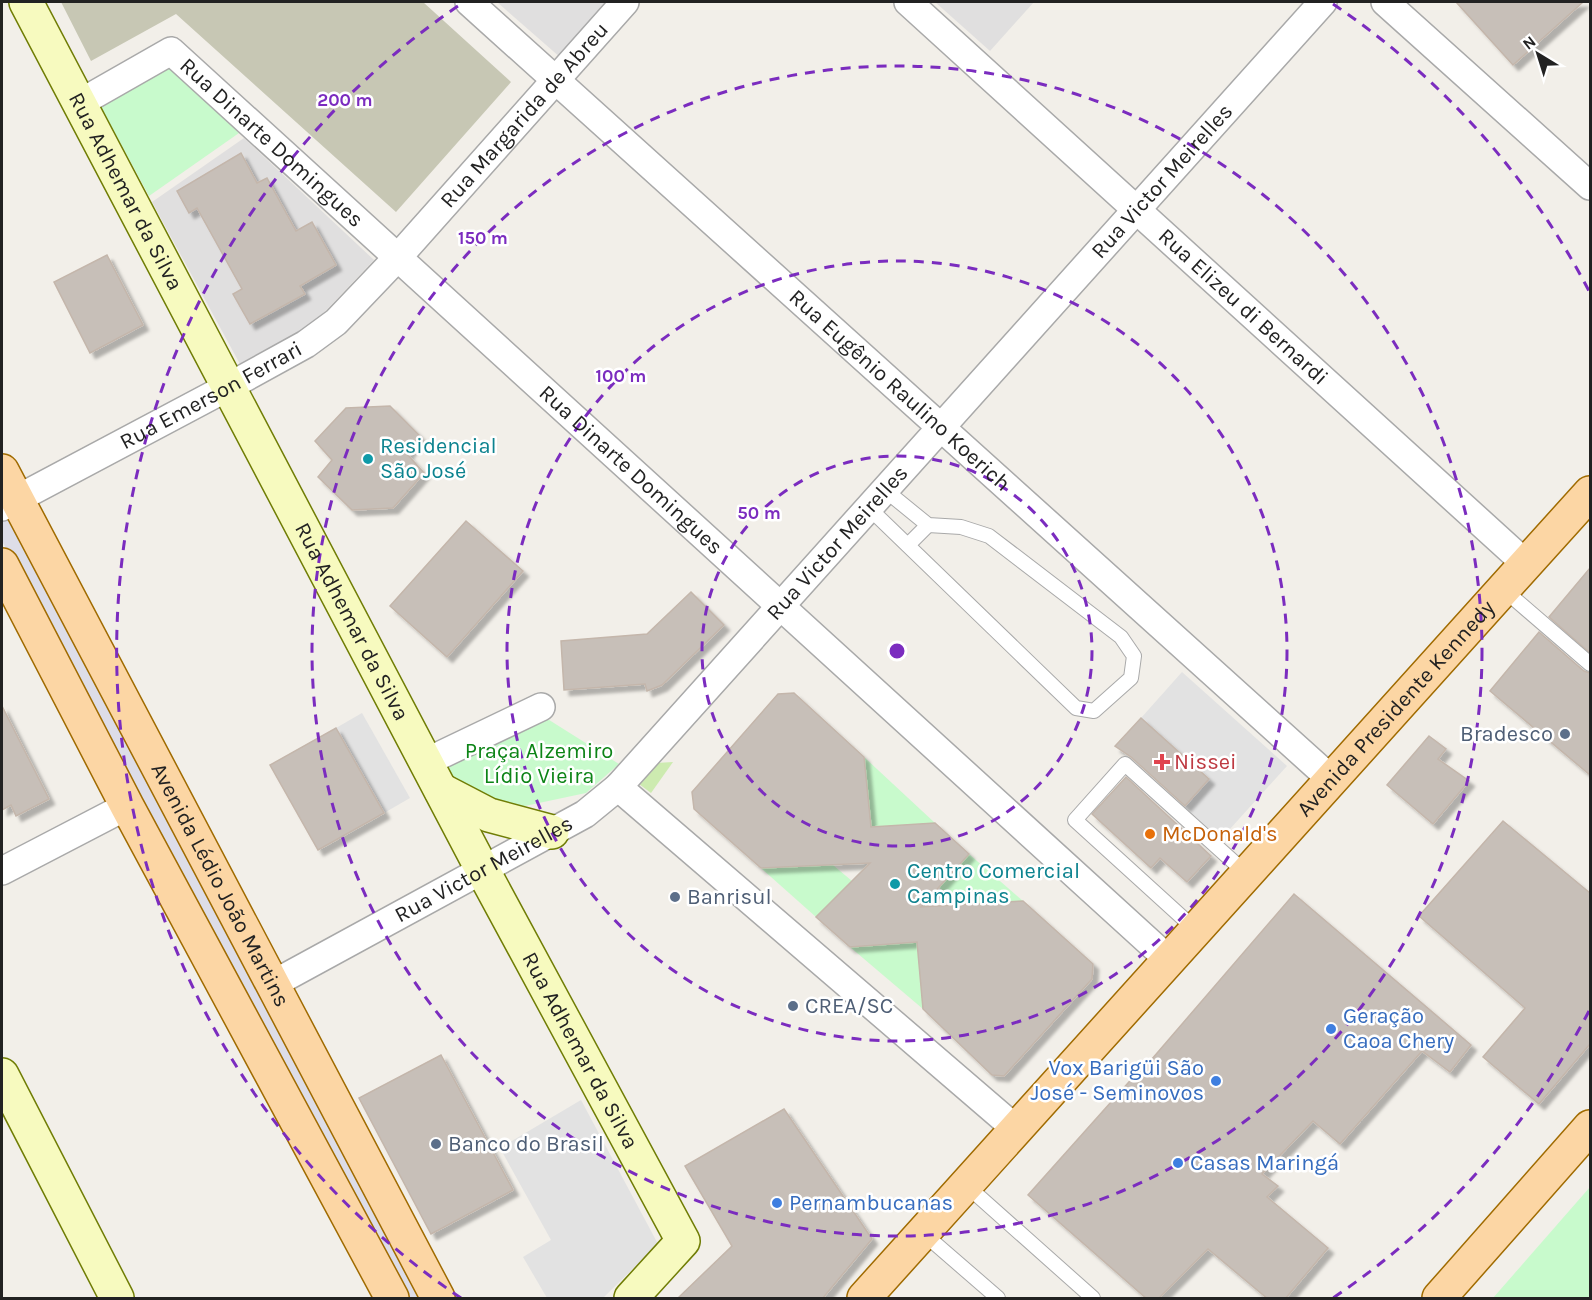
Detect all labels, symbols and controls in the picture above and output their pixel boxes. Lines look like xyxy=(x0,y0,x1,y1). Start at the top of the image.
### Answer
street label: Rua Margarida de Abreu xyxy=(435,17,614,213)
north arrow xyxy=(1508,24,1568,84)
text: N xyxy=(1519,32,1539,54)
street label: Rua Dinarte Domingues xyxy=(174,52,369,233)
street label: Rua Adhemar da Silva xyxy=(63,88,188,295)
text: 200 m xyxy=(317,89,373,111)
street label: Rua Victor Meirelles xyxy=(1086,99,1238,264)
street label: Rua Elizeu di Bernardi xyxy=(1153,223,1333,391)
text: 150 m xyxy=(458,227,508,249)
street label: Rua Eugênio Raulino Koerich xyxy=(784,284,1016,497)
street label: Rua Emerson Ferrari xyxy=(115,336,307,455)
text: 100 m xyxy=(596,365,646,387)
street label: Rua Dinarte Domingues xyxy=(534,380,728,560)
place label: Residencial São José xyxy=(380,433,497,484)
marker: Residencial São José xyxy=(361,452,375,466)
street label: Rua Victor Meirelles xyxy=(761,460,913,626)
text: 50 m xyxy=(737,502,781,524)
street label: Rua Adhemar da Silva xyxy=(289,518,415,725)
street label: Avenida Presidente Kennedy xyxy=(1291,595,1500,822)
centre of rings xyxy=(887,641,907,661)
place label: Bradesco xyxy=(1460,721,1553,747)
marker: Bradesco xyxy=(1558,727,1572,741)
park label: Praça Alzemiro Lídio Vieira xyxy=(465,738,613,789)
place label: Nissei xyxy=(1174,749,1237,775)
marker: Nissei xyxy=(1155,755,1169,769)
street label: Avenida Lédio João Martins xyxy=(145,759,295,1011)
street label: Rua Victor Meirelles xyxy=(390,810,577,928)
place label: McDonald's xyxy=(1162,821,1278,847)
marker: McDonald's xyxy=(1143,827,1157,841)
place label: Centro Comercial Campinas xyxy=(907,858,1080,909)
marker: Centro Comercial Campinas xyxy=(888,877,902,891)
place label: Banrisul xyxy=(687,884,772,910)
marker: Banrisul xyxy=(668,890,682,904)
street label: Rua Adhemar da Silva xyxy=(516,948,644,1154)
place label: CREA/SC xyxy=(805,993,893,1019)
marker: CREA/SC xyxy=(786,999,800,1013)
place label: Geração Caoa Chery xyxy=(1343,1003,1454,1054)
marker: Geração Caoa Chery xyxy=(1324,1022,1338,1036)
place label: Vox Barigüi São José - Seminovos xyxy=(1030,1055,1204,1106)
marker: Vox Barigüi São José - Seminovos xyxy=(1209,1074,1223,1088)
place label: Banco do Brasil xyxy=(448,1131,604,1157)
marker: Banco do Brasil xyxy=(429,1137,443,1151)
place label: Casas Maringá xyxy=(1190,1150,1339,1176)
marker: Casas Maringá xyxy=(1171,1156,1185,1170)
place label: Pernambucanas xyxy=(789,1190,953,1216)
marker: Pernambucanas xyxy=(770,1196,784,1210)

